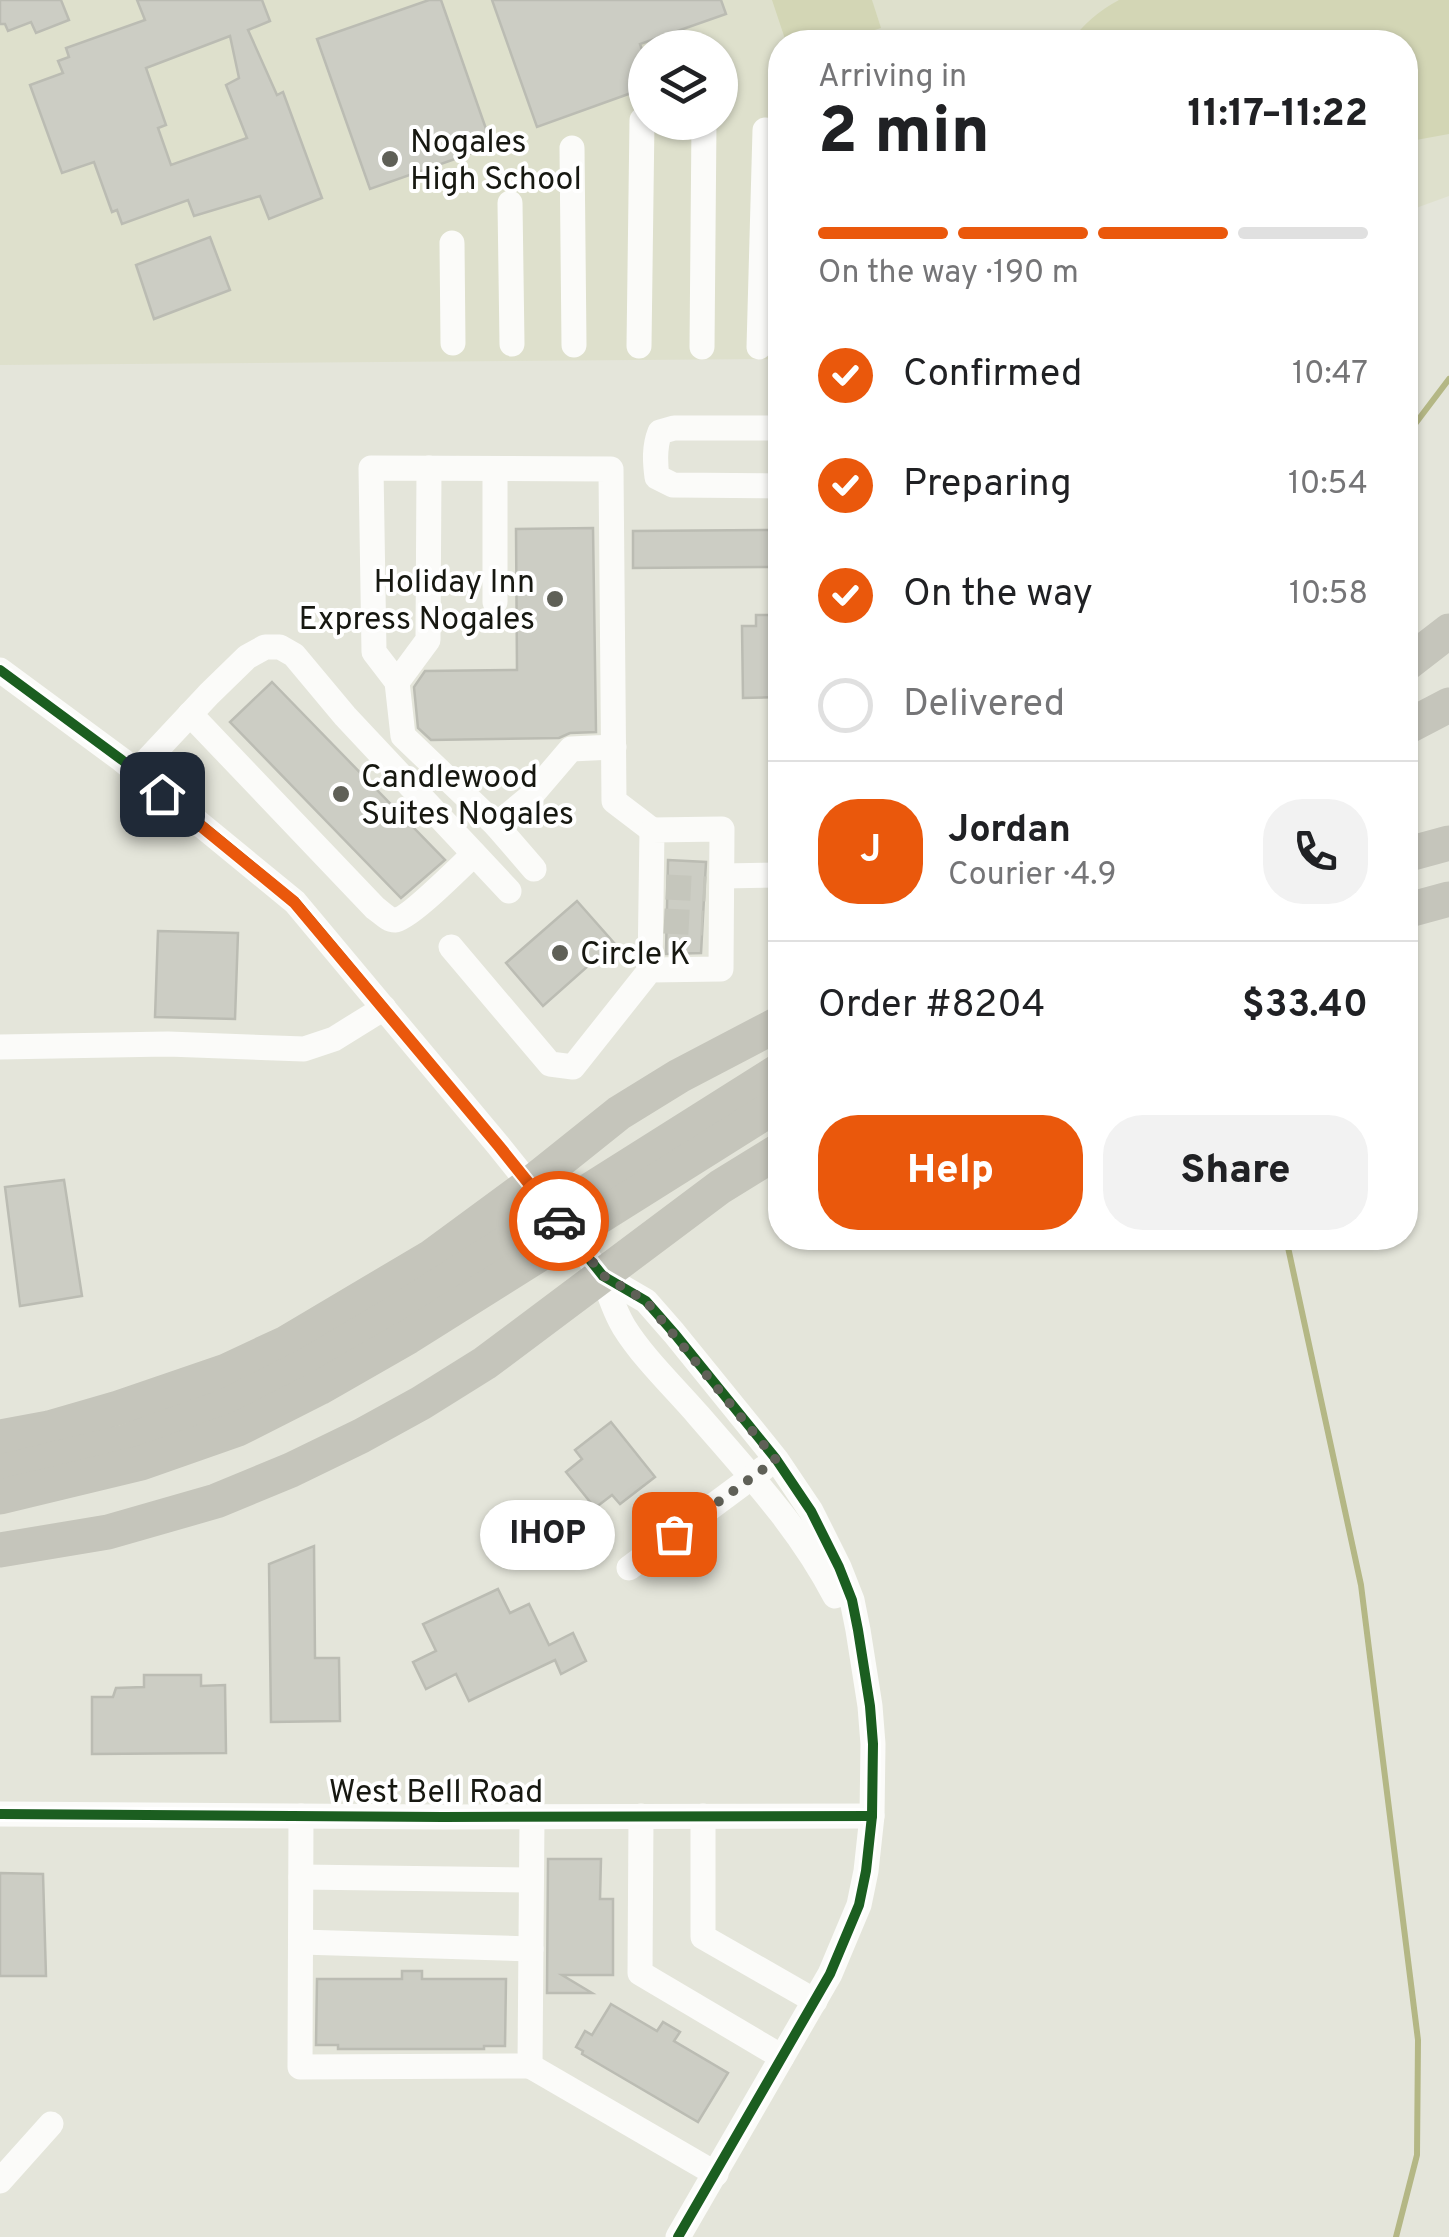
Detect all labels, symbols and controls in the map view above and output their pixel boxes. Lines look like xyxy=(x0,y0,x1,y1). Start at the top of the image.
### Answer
map controls xyxy=(628,30,738,140)
button: layers xyxy=(628,30,738,140)
text: Arriving in xyxy=(818,58,967,98)
text: 11:17–11:22 xyxy=(1187,91,1368,140)
text: 2 min xyxy=(818,94,990,176)
place label: Nogales High School xyxy=(410,124,582,201)
marker: Nogales High School xyxy=(379,148,401,170)
text: On the way · 190 m xyxy=(818,254,1079,294)
icon: check xyxy=(818,348,873,403)
text: Confirmed xyxy=(903,351,1082,400)
text: 10:47 xyxy=(1292,355,1368,395)
icon: check xyxy=(818,458,873,513)
text: Preparing xyxy=(903,461,1072,510)
text: 10:54 xyxy=(1288,465,1368,505)
place label: Holiday Inn Express Nogales xyxy=(299,564,535,641)
icon: check xyxy=(818,568,873,623)
text: On the way xyxy=(903,571,1093,620)
text: 10:58 xyxy=(1289,575,1368,615)
marker: Holiday Inn Express Nogales xyxy=(544,588,566,610)
text: Delivered xyxy=(903,681,1065,730)
pin xyxy=(120,752,205,837)
place label: Candlewood Suites Nogales xyxy=(361,759,574,836)
icon: home xyxy=(135,767,190,822)
marker: Candlewood Suites Nogales xyxy=(330,783,352,805)
button: phone xyxy=(1263,799,1368,904)
text: Jordan xyxy=(948,807,1071,856)
text: J xyxy=(860,827,881,876)
text: Courier · 4.9 xyxy=(948,856,1117,896)
place label: Circle K xyxy=(580,936,691,976)
marker: Circle K xyxy=(549,942,571,964)
text: Order #8204 xyxy=(818,982,1045,1031)
text: $33.40 xyxy=(1242,982,1368,1031)
button: Help xyxy=(818,1115,1083,1230)
button: Share xyxy=(1103,1115,1368,1230)
courier xyxy=(509,1171,609,1271)
icon: car xyxy=(532,1194,587,1249)
pin xyxy=(632,1492,717,1577)
callout: IHOP xyxy=(479,1499,614,1569)
icon: bag xyxy=(647,1507,702,1562)
text: IHOP xyxy=(509,1515,586,1555)
street label: West Bell Road xyxy=(329,1774,543,1814)

